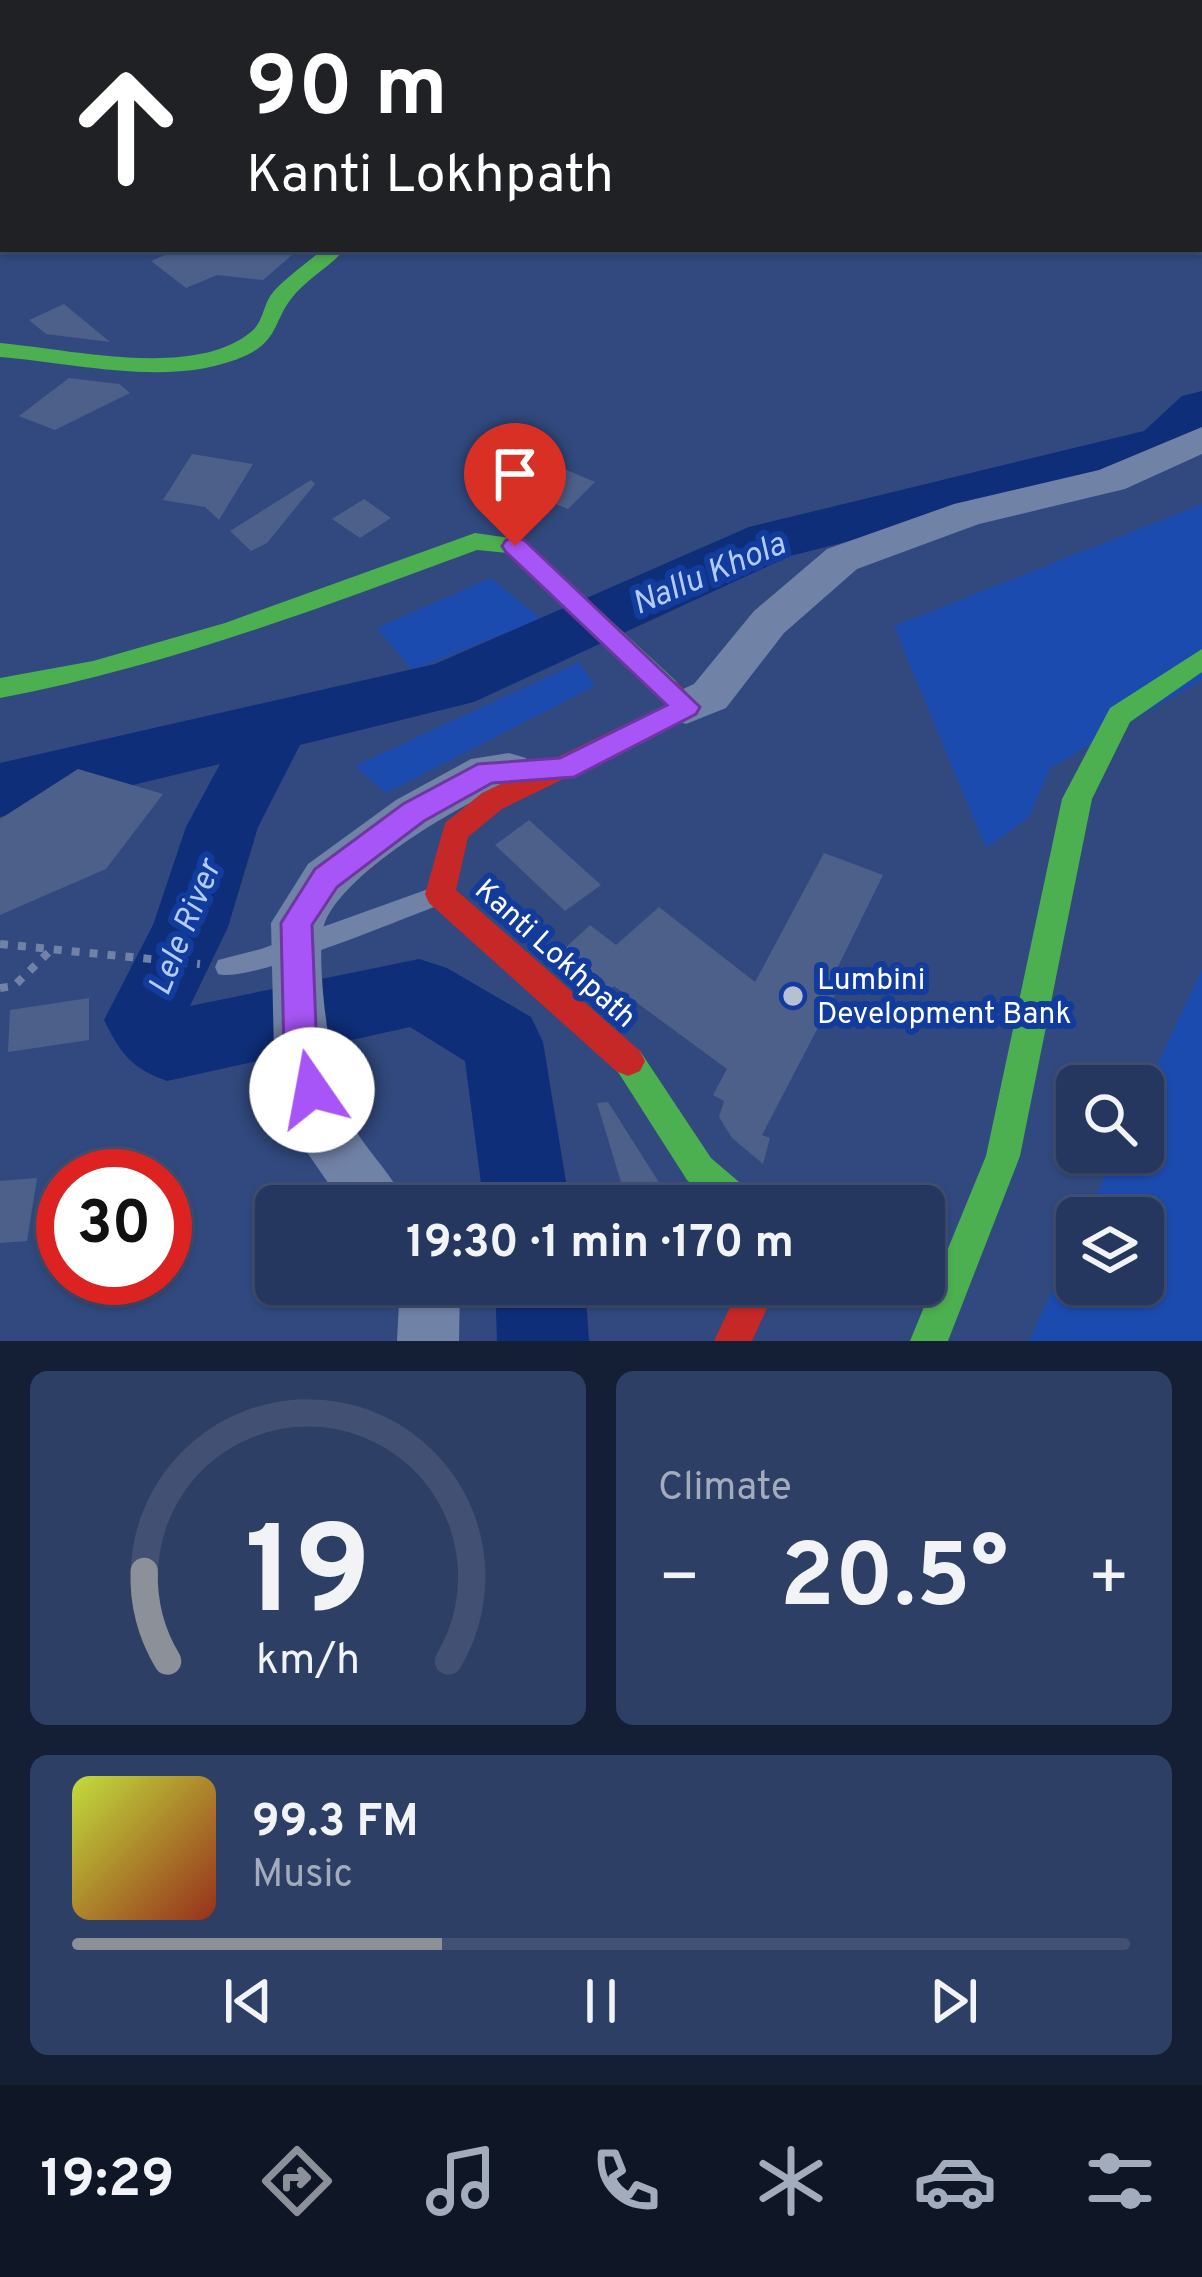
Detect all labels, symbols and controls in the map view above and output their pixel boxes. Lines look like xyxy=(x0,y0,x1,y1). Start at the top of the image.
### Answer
text: 90 m xyxy=(246,39,448,145)
icon: ahead xyxy=(48,48,204,204)
text: Kanti Lokhpath xyxy=(246,143,614,212)
pin xyxy=(464,423,566,546)
icon: arrive xyxy=(482,441,548,507)
water label: Nallu Khola xyxy=(627,525,793,627)
water label: Lele River xyxy=(141,852,234,1002)
street label: Kanti Lokhpath xyxy=(466,873,643,1037)
place label: Lumbini Development Bank xyxy=(817,963,1071,1034)
marker: Lumbini Development Bank xyxy=(780,983,806,1009)
position arrow xyxy=(249,1027,375,1153)
map controls xyxy=(1056,1065,1164,1305)
button: search xyxy=(1056,1065,1164,1173)
speed limit sign: 30 xyxy=(36,1149,192,1305)
button: layers xyxy=(1056,1197,1164,1305)
text: 19:30 · 1 min · 170 m xyxy=(406,1216,794,1273)
text: Climate xyxy=(658,1465,792,1514)
text: 19 xyxy=(245,1500,371,1658)
text: 20.5° xyxy=(780,1525,1008,1638)
text: − xyxy=(658,1540,701,1623)
text: + xyxy=(1087,1540,1130,1623)
text: km/h xyxy=(256,1635,360,1689)
text: 99.3 FM xyxy=(252,1795,419,1852)
text: Music xyxy=(252,1852,353,1901)
icon: previous xyxy=(215,1968,281,2034)
icon: pause xyxy=(568,1968,634,2034)
icon: next xyxy=(921,1968,987,2034)
icon: directions xyxy=(255,2139,339,2223)
icon: music xyxy=(419,2139,503,2223)
icon: phone xyxy=(584,2139,668,2223)
icon: climate xyxy=(749,2139,833,2223)
icon: car xyxy=(913,2139,997,2223)
icon: filters xyxy=(1078,2139,1162,2223)
text: 19:29 xyxy=(40,2147,174,2216)

